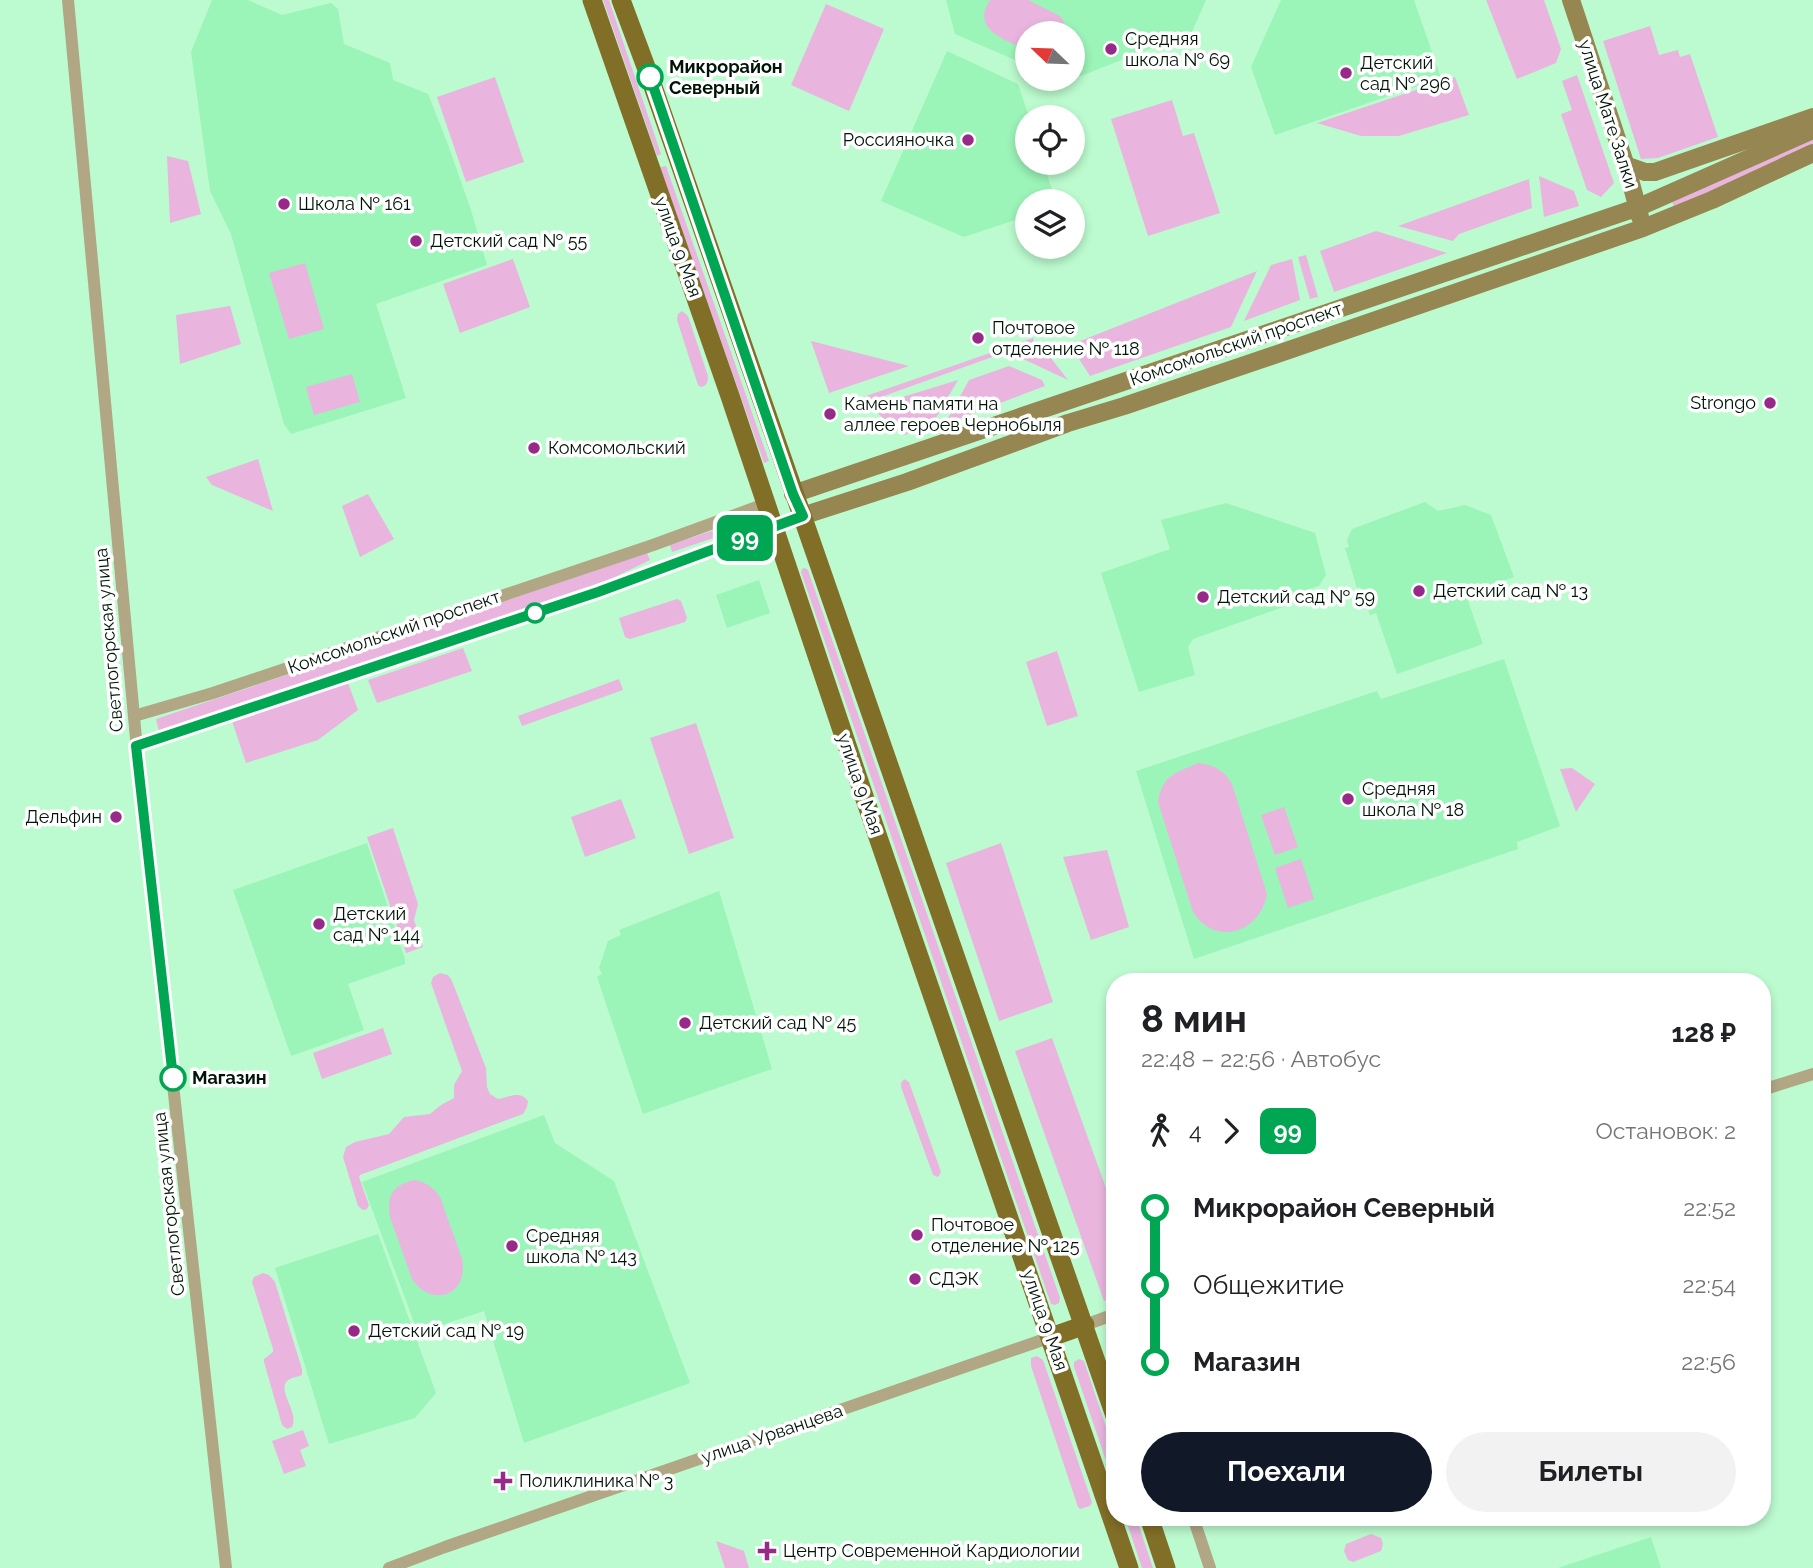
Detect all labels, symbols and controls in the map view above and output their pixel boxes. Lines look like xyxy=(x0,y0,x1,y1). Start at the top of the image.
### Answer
north arrow xyxy=(1015,21,1085,91)
map controls xyxy=(1015,21,1085,259)
place label: Средняя школа № 69 xyxy=(1125,28,1230,70)
street label: улица Мате Залки xyxy=(1575,37,1642,191)
marker: Средняя школа № 69 xyxy=(1103,41,1119,57)
place label: Детский сад № 296 xyxy=(1360,52,1451,94)
place label: Микрорайон Северный xyxy=(669,56,783,98)
marker: Микрорайон Северный xyxy=(637,64,663,90)
marker: Детский сад № 296 xyxy=(1338,65,1354,81)
button: locate xyxy=(1015,105,1085,175)
place label: Россияночка xyxy=(843,129,954,150)
marker: Россияночка xyxy=(960,132,976,148)
button: layers xyxy=(1015,189,1085,259)
place label: Школа № 161 xyxy=(298,193,411,214)
street label: улица 9 Мая xyxy=(651,194,706,300)
marker: Школа № 161 xyxy=(276,196,292,212)
place label: Детский сад № 55 xyxy=(430,230,587,251)
marker: Детский сад № 55 xyxy=(408,233,424,249)
street label: Комсомольский проспект xyxy=(1127,297,1345,390)
place label: Почтовое отделение № 118 xyxy=(992,317,1140,359)
marker: Почтовое отделение № 118 xyxy=(970,330,986,346)
place label: Strongo xyxy=(1690,392,1756,413)
place label: Камень памяти на аллее героев Чернобыля xyxy=(844,393,1062,435)
marker: Strongo xyxy=(1762,395,1778,411)
marker: Камень памяти на аллее героев Чернобыля xyxy=(822,406,838,422)
place label: Комсомольский xyxy=(548,437,686,458)
marker: Комсомольский xyxy=(526,440,542,456)
line badge: 99 xyxy=(714,515,776,561)
text: 99 xyxy=(731,523,759,552)
street label: Светлогорская улица xyxy=(90,547,127,733)
place label: Детский сад № 13 xyxy=(1433,580,1588,601)
marker: Детский сад № 13 xyxy=(1411,583,1427,599)
street label: Комсомольский проспект xyxy=(285,585,503,678)
place label: Детский сад № 59 xyxy=(1217,586,1375,607)
marker: Детский сад № 59 xyxy=(1195,589,1211,605)
unlabelled marker xyxy=(525,603,545,623)
street label: улица 9 Мая xyxy=(833,731,888,837)
place label: Средняя школа № 18 xyxy=(1362,778,1464,820)
marker: Средняя школа № 18 xyxy=(1340,791,1356,807)
place label: Дельфин xyxy=(25,806,102,827)
marker: Дельфин xyxy=(108,809,124,825)
place label: Детский сад № 144 xyxy=(333,903,420,945)
marker: Детский сад № 144 xyxy=(311,916,327,932)
text: 8 мин xyxy=(1141,996,1247,1041)
place label: Детский сад № 45 xyxy=(699,1012,857,1033)
marker: Детский сад № 45 xyxy=(677,1015,693,1031)
text: 128 ₽ xyxy=(1671,1018,1736,1048)
text: 22:48 – 22:56 · Автобус xyxy=(1141,1045,1381,1072)
marker: Магазин xyxy=(160,1065,186,1091)
place label: Магазин xyxy=(192,1067,267,1088)
street label: Светлогорская улица xyxy=(148,1111,189,1297)
icon: walk xyxy=(1141,1112,1179,1150)
icon: forward xyxy=(1212,1112,1250,1150)
text: 99 xyxy=(1274,1116,1302,1145)
text: 4 xyxy=(1189,1117,1202,1144)
text: Остановок: 2 xyxy=(1595,1117,1736,1144)
text: Микрорайон Северный xyxy=(1193,1193,1495,1223)
text: 22:52 xyxy=(1683,1194,1736,1221)
place label: Почтовое отделение № 125 xyxy=(931,1214,1080,1256)
place label: Средняя школа № 143 xyxy=(526,1225,637,1267)
marker: Почтовое отделение № 125 xyxy=(909,1227,925,1243)
marker: Средняя школа № 143 xyxy=(504,1238,520,1254)
street label: улица 9 Мая xyxy=(1018,1267,1073,1373)
place label: СДЭК xyxy=(929,1268,979,1289)
text: Общежитие xyxy=(1193,1270,1344,1300)
marker: СДЭК xyxy=(907,1271,923,1287)
text: 22:54 xyxy=(1683,1271,1736,1298)
place label: Детский сад № 19 xyxy=(368,1320,524,1341)
marker: Детский сад № 19 xyxy=(346,1323,362,1339)
text: Магазин xyxy=(1193,1347,1301,1377)
text: 22:56 xyxy=(1681,1348,1736,1375)
street label: улица Урванцева xyxy=(698,1399,845,1468)
button: Поехали xyxy=(1141,1432,1432,1512)
button: Билеты xyxy=(1446,1432,1736,1512)
place label: Поликлиника № 3 xyxy=(519,1470,673,1491)
marker: Поликлиника № 3 xyxy=(493,1471,513,1491)
place label: Центр Современной Кардиологии xyxy=(783,1540,1080,1561)
marker: Центр Современной Кардиологии xyxy=(757,1541,777,1561)

